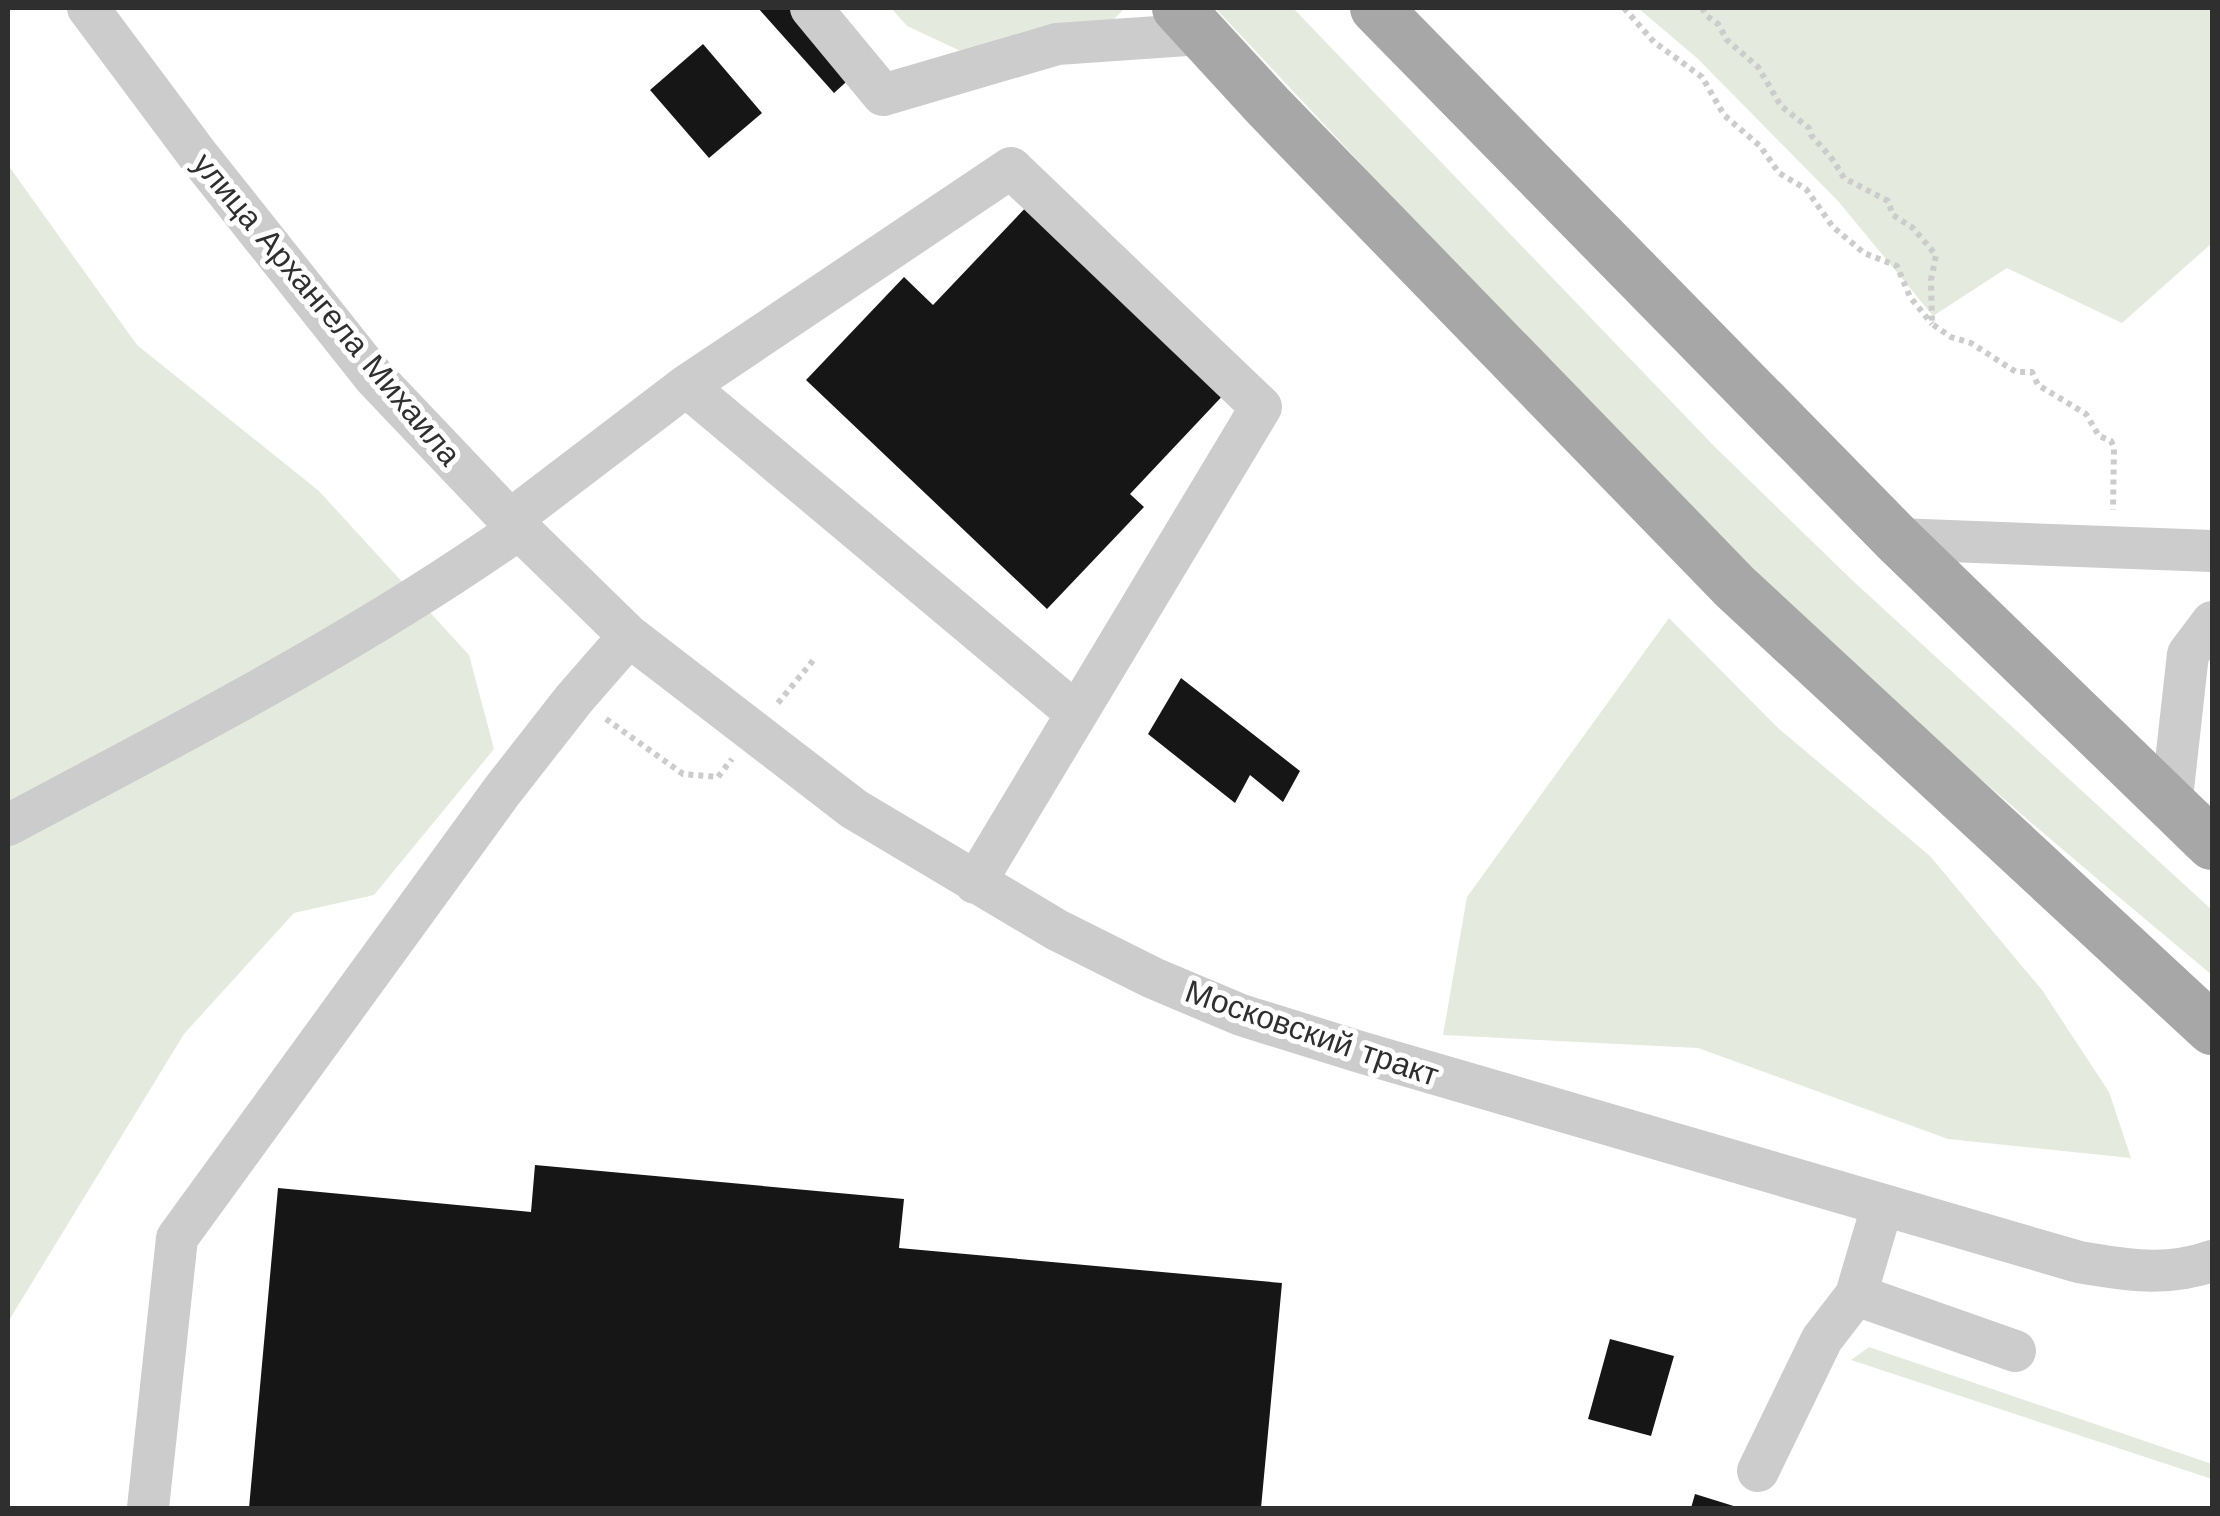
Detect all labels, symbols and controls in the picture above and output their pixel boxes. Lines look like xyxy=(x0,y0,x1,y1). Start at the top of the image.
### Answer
street label: улица Архангела Михаила xyxy=(185,145,469,473)
street label: Московский тракт xyxy=(1180,972,1444,1094)

